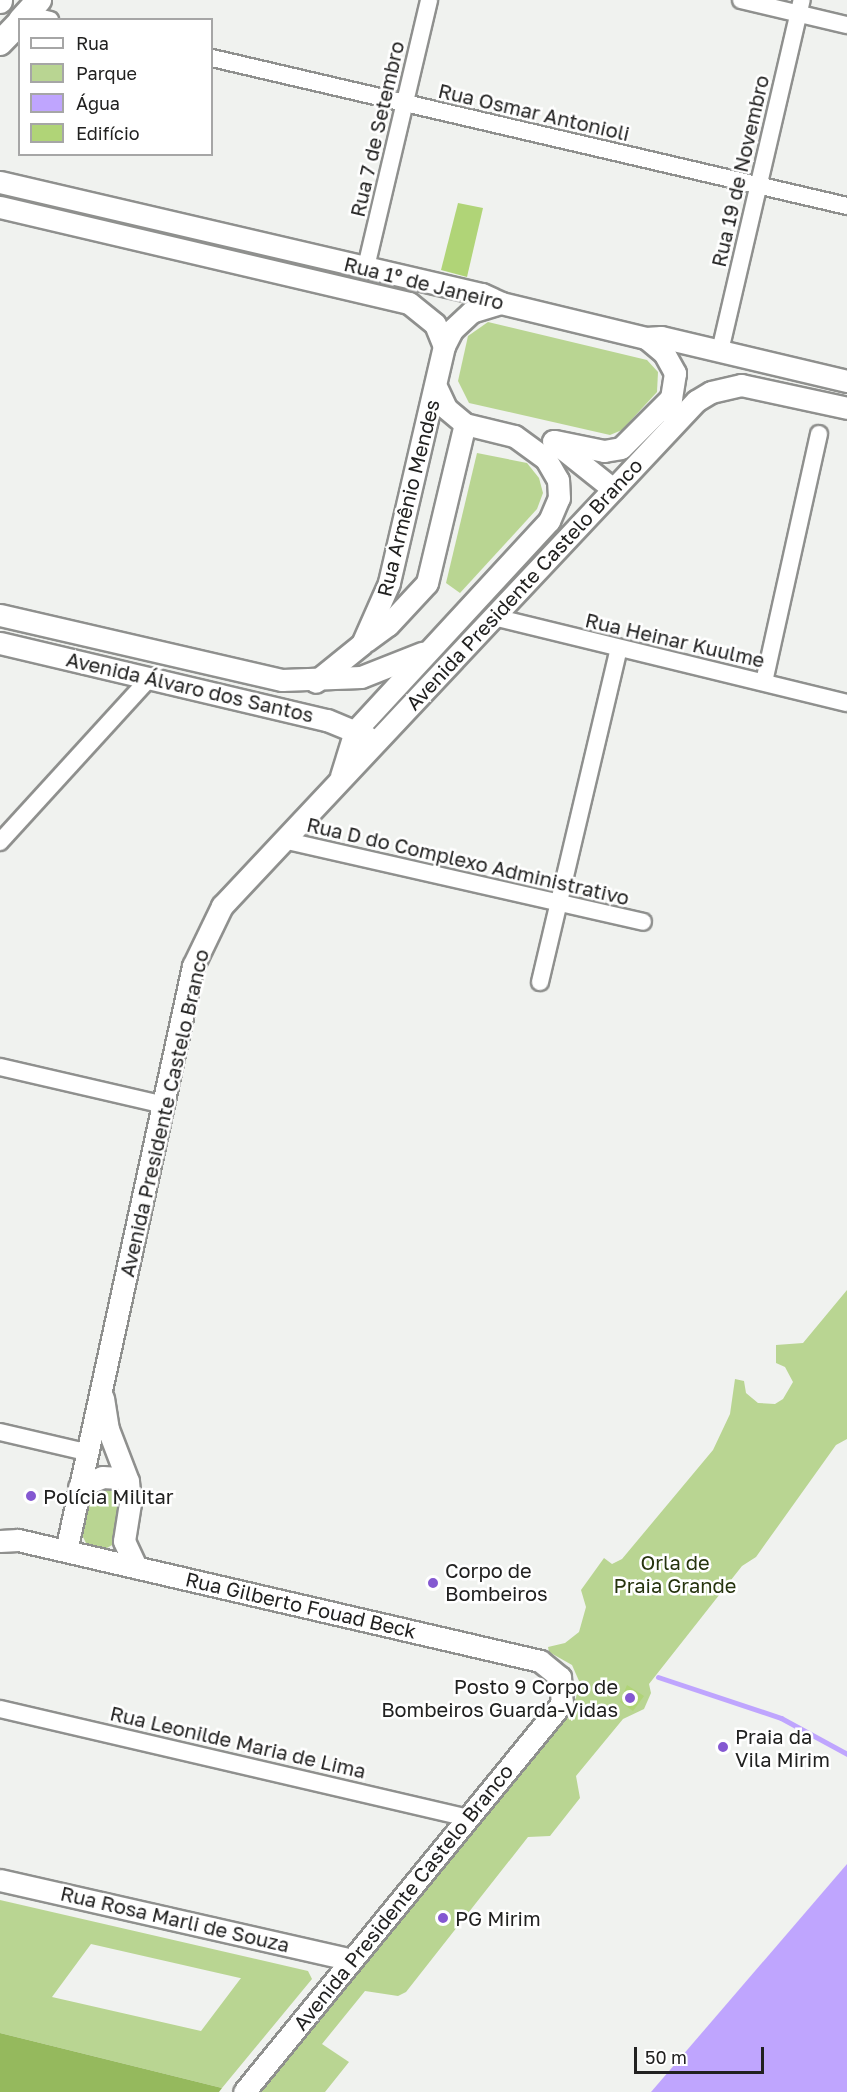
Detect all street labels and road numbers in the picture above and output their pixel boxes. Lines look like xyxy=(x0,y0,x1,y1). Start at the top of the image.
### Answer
street label: Rua 7 de Setembro xyxy=(345,39,409,219)
street label: Rua 19 de Novembro xyxy=(706,73,774,269)
street label: Rua Osmar Antonioli xyxy=(436,78,632,146)
street label: Rua 1º de Janeiro xyxy=(342,252,506,314)
street label: Rua Armênio Mendes xyxy=(372,397,444,599)
street label: Avenida Presidente Castelo Branco xyxy=(401,453,647,715)
street label: Rua Heinar Kuulme xyxy=(583,608,767,672)
street label: Avenida Álvaro dos Santos xyxy=(64,647,316,727)
street label: Rua D do Complexo Administrativo xyxy=(304,812,632,910)
street label: Avenida Presidente Castelo Branco xyxy=(115,947,213,1279)
street label: Rua Gilberto Fouad Beck xyxy=(183,1567,419,1643)
street label: Rua Leonilde Maria de Lima xyxy=(108,1701,368,1783)
street label: Avenida Presidente Castelo Branco xyxy=(288,1759,518,2035)
street label: Rua Rosa Marli de Souza xyxy=(58,1881,292,1957)

